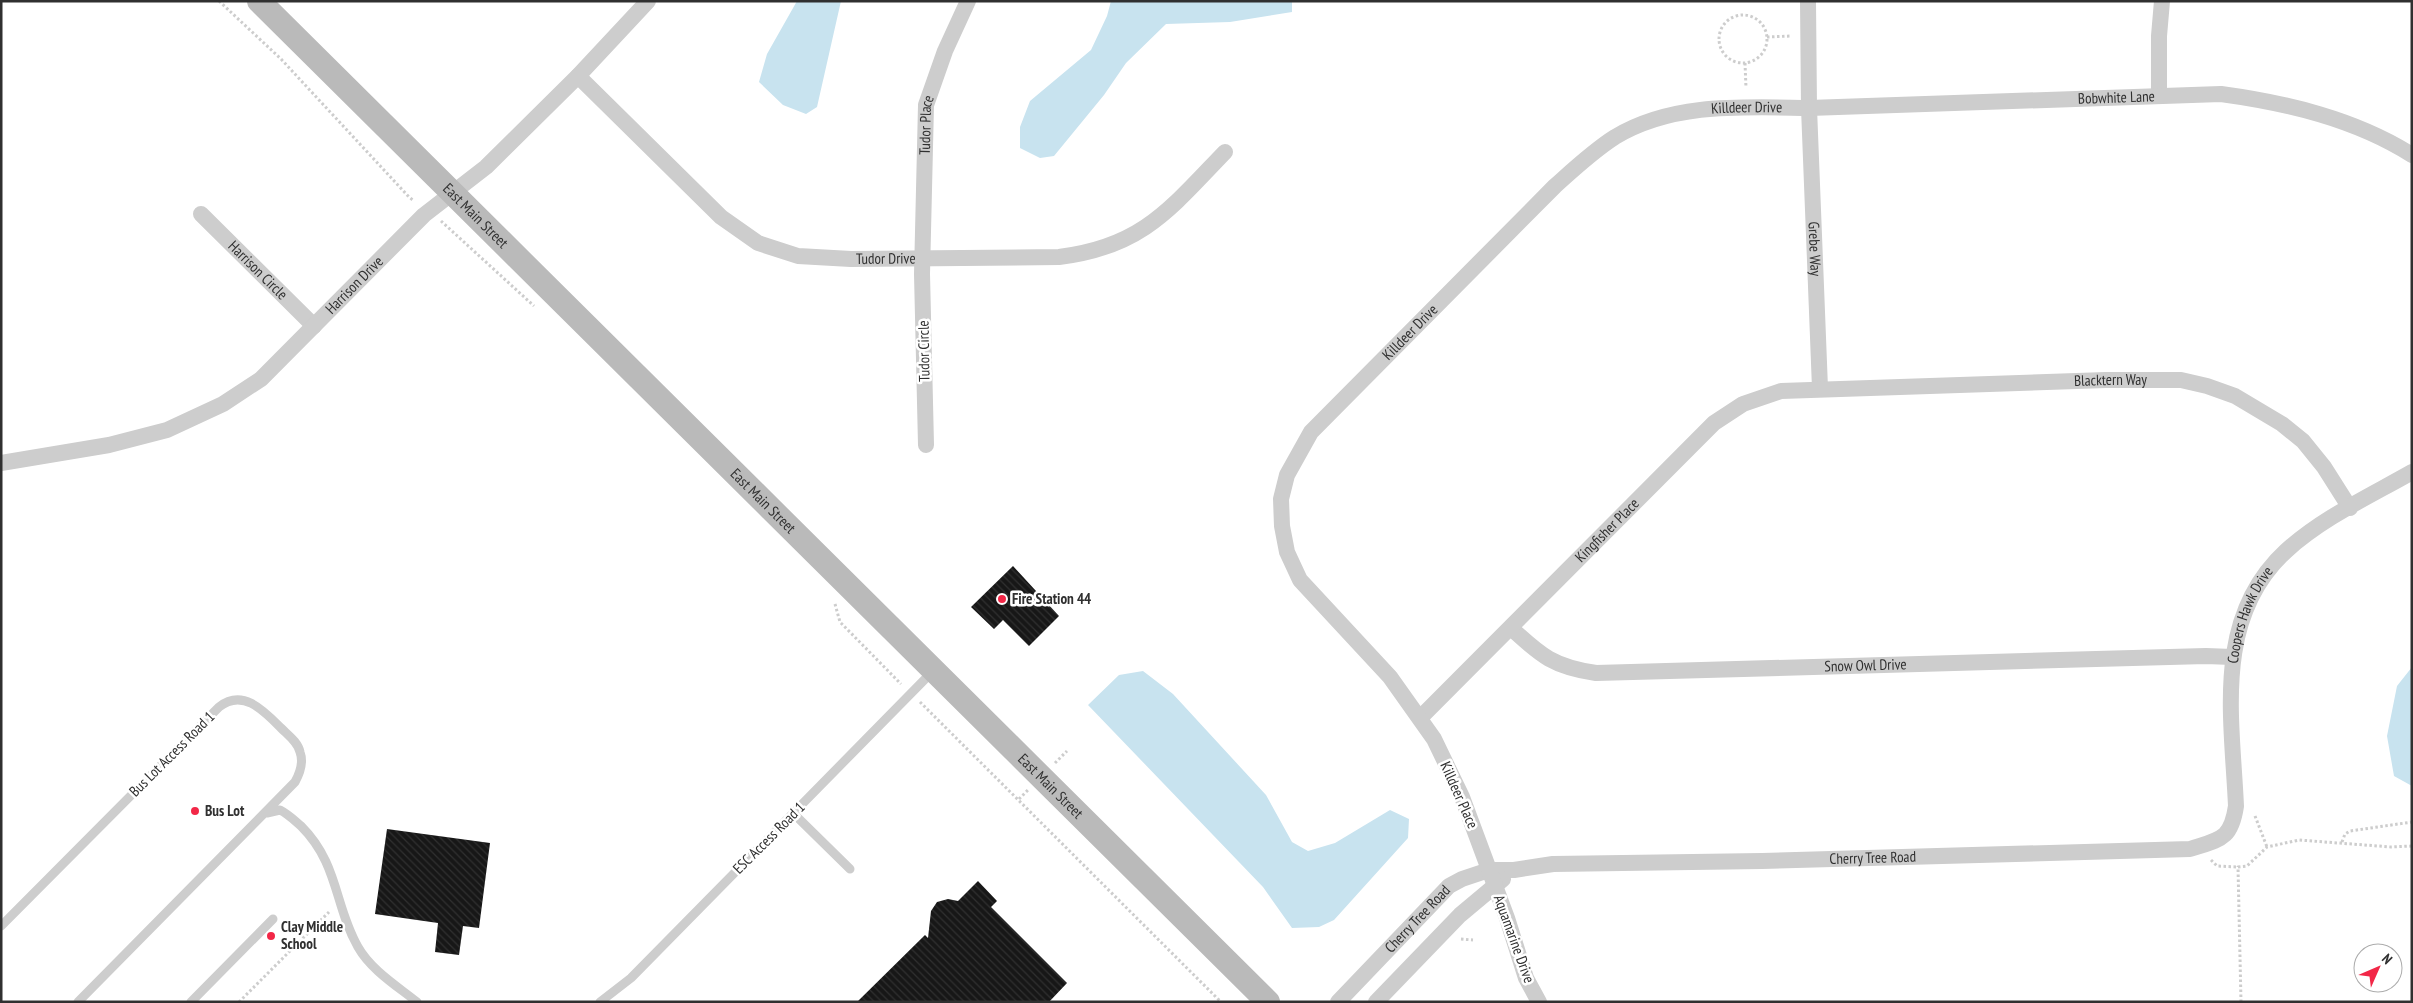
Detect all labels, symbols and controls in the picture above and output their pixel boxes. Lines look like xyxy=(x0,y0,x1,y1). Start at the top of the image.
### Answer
street label: Bobwhite Lane xyxy=(2078,86,2155,108)
street label: Tudor Place xyxy=(915,92,938,155)
street label: Killdeer Drive xyxy=(1710,97,1782,118)
street label: East Main Street xyxy=(439,179,513,252)
street label: Grebe Way xyxy=(1804,221,1826,277)
street label: Harrison Circle xyxy=(224,236,292,304)
street label: Tudor Drive xyxy=(856,248,916,268)
street label: Harrison Drive xyxy=(321,252,387,318)
street label: Killdeer Drive xyxy=(1378,300,1441,364)
street label: Tudor Circle xyxy=(913,320,934,382)
street label: Blacktern Way xyxy=(2074,370,2147,390)
street label: East Main Street xyxy=(727,464,800,537)
street label: Kingfisher Place xyxy=(1571,494,1643,566)
street label: Coopers Hawk Drive xyxy=(2223,562,2277,665)
place label: Fire Station 44 xyxy=(1012,589,1091,608)
marker: Fire Station 44 xyxy=(996,593,1008,605)
street label: Snow Owl Drive xyxy=(1824,654,1907,676)
street label: Bus Lot Access Road 1 xyxy=(125,707,218,800)
street label: East Main Street xyxy=(1014,749,1088,822)
street label: Killdeer Place xyxy=(1436,758,1483,831)
street label: ESC Access Road 1 xyxy=(729,798,809,878)
place label: Bus Lot xyxy=(205,801,245,820)
marker: Bus Lot xyxy=(189,805,201,817)
street label: Cherry Tree Road xyxy=(1829,847,1916,868)
street label: Cherry Tree Road xyxy=(1380,881,1454,956)
street label: Aquamarine Drive xyxy=(1490,892,1539,985)
place label: Clay Middle School xyxy=(281,917,343,953)
marker: Clay Middle School xyxy=(265,930,277,942)
north arrow xyxy=(2353,943,2403,993)
text: N xyxy=(2378,950,2396,968)

